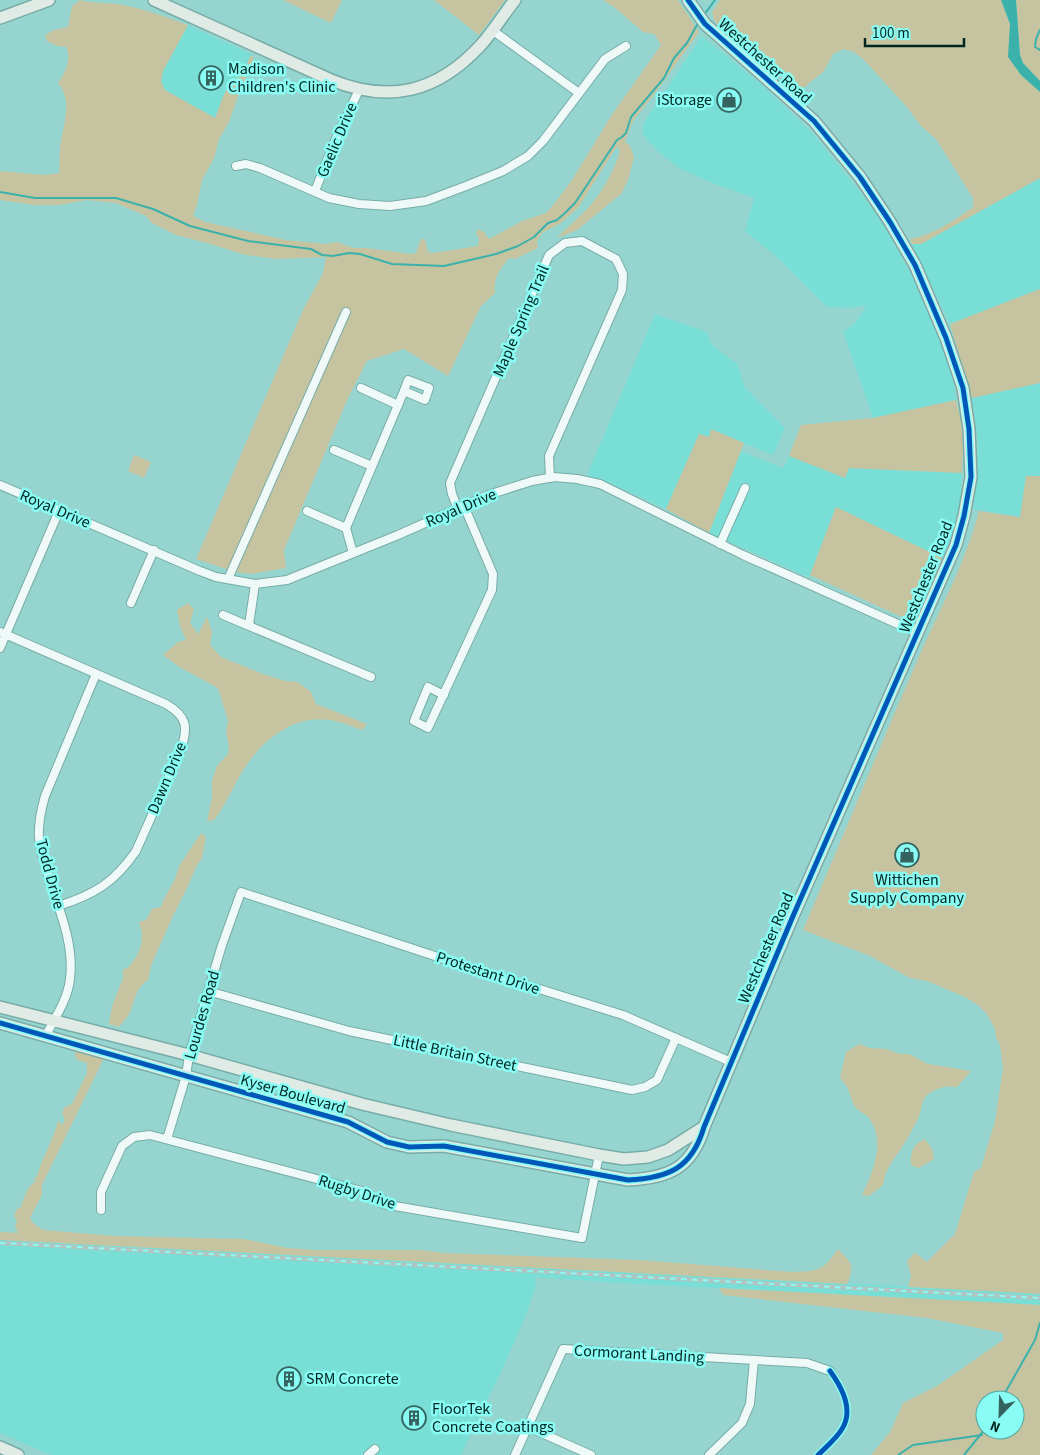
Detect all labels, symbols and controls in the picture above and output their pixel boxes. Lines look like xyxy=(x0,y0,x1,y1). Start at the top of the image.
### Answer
street label: Westchester Road xyxy=(714,13,816,109)
scale bar xyxy=(865,15,964,47)
text: 100 m xyxy=(872,23,910,44)
place label: Madison Children's Clinic xyxy=(228,58,336,98)
building icon: Madison Children's Clinic xyxy=(198,65,224,91)
shop icon: iStorage xyxy=(716,87,742,113)
place label: iStorage xyxy=(657,89,712,111)
street label: Gaelic Drive xyxy=(311,99,363,181)
street label: Maple Spring Trail xyxy=(487,262,555,380)
street label: Royal Drive xyxy=(422,483,500,533)
street label: Royal Drive xyxy=(16,484,94,534)
street label: Westchester Road xyxy=(894,518,958,636)
street label: Dawn Drive xyxy=(142,739,192,817)
street label: Todd Drive xyxy=(30,836,70,912)
shop icon: Wittichen Supply Company xyxy=(894,842,920,868)
place label: Wittichen Supply Company xyxy=(850,869,964,909)
street label: Westchester Road xyxy=(733,889,799,1007)
street label: Protestant Drive xyxy=(433,946,543,1000)
street label: Lourdes Road xyxy=(179,968,225,1062)
street label: Little Britain Street xyxy=(391,1029,519,1077)
street label: Kyser Boulevard xyxy=(238,1069,348,1119)
street label: Rugby Drive xyxy=(316,1169,399,1215)
street label: Cormorant Landing xyxy=(573,1340,705,1368)
building icon: SRM Concrete xyxy=(276,1366,302,1392)
place label: SRM Concrete xyxy=(306,1368,399,1390)
north arrow xyxy=(975,1390,1025,1440)
place label: FloorTek Concrete Coatings xyxy=(432,1398,554,1438)
building icon: FloorTek Concrete Coatings xyxy=(401,1405,427,1431)
text: N xyxy=(987,1415,1004,1437)

